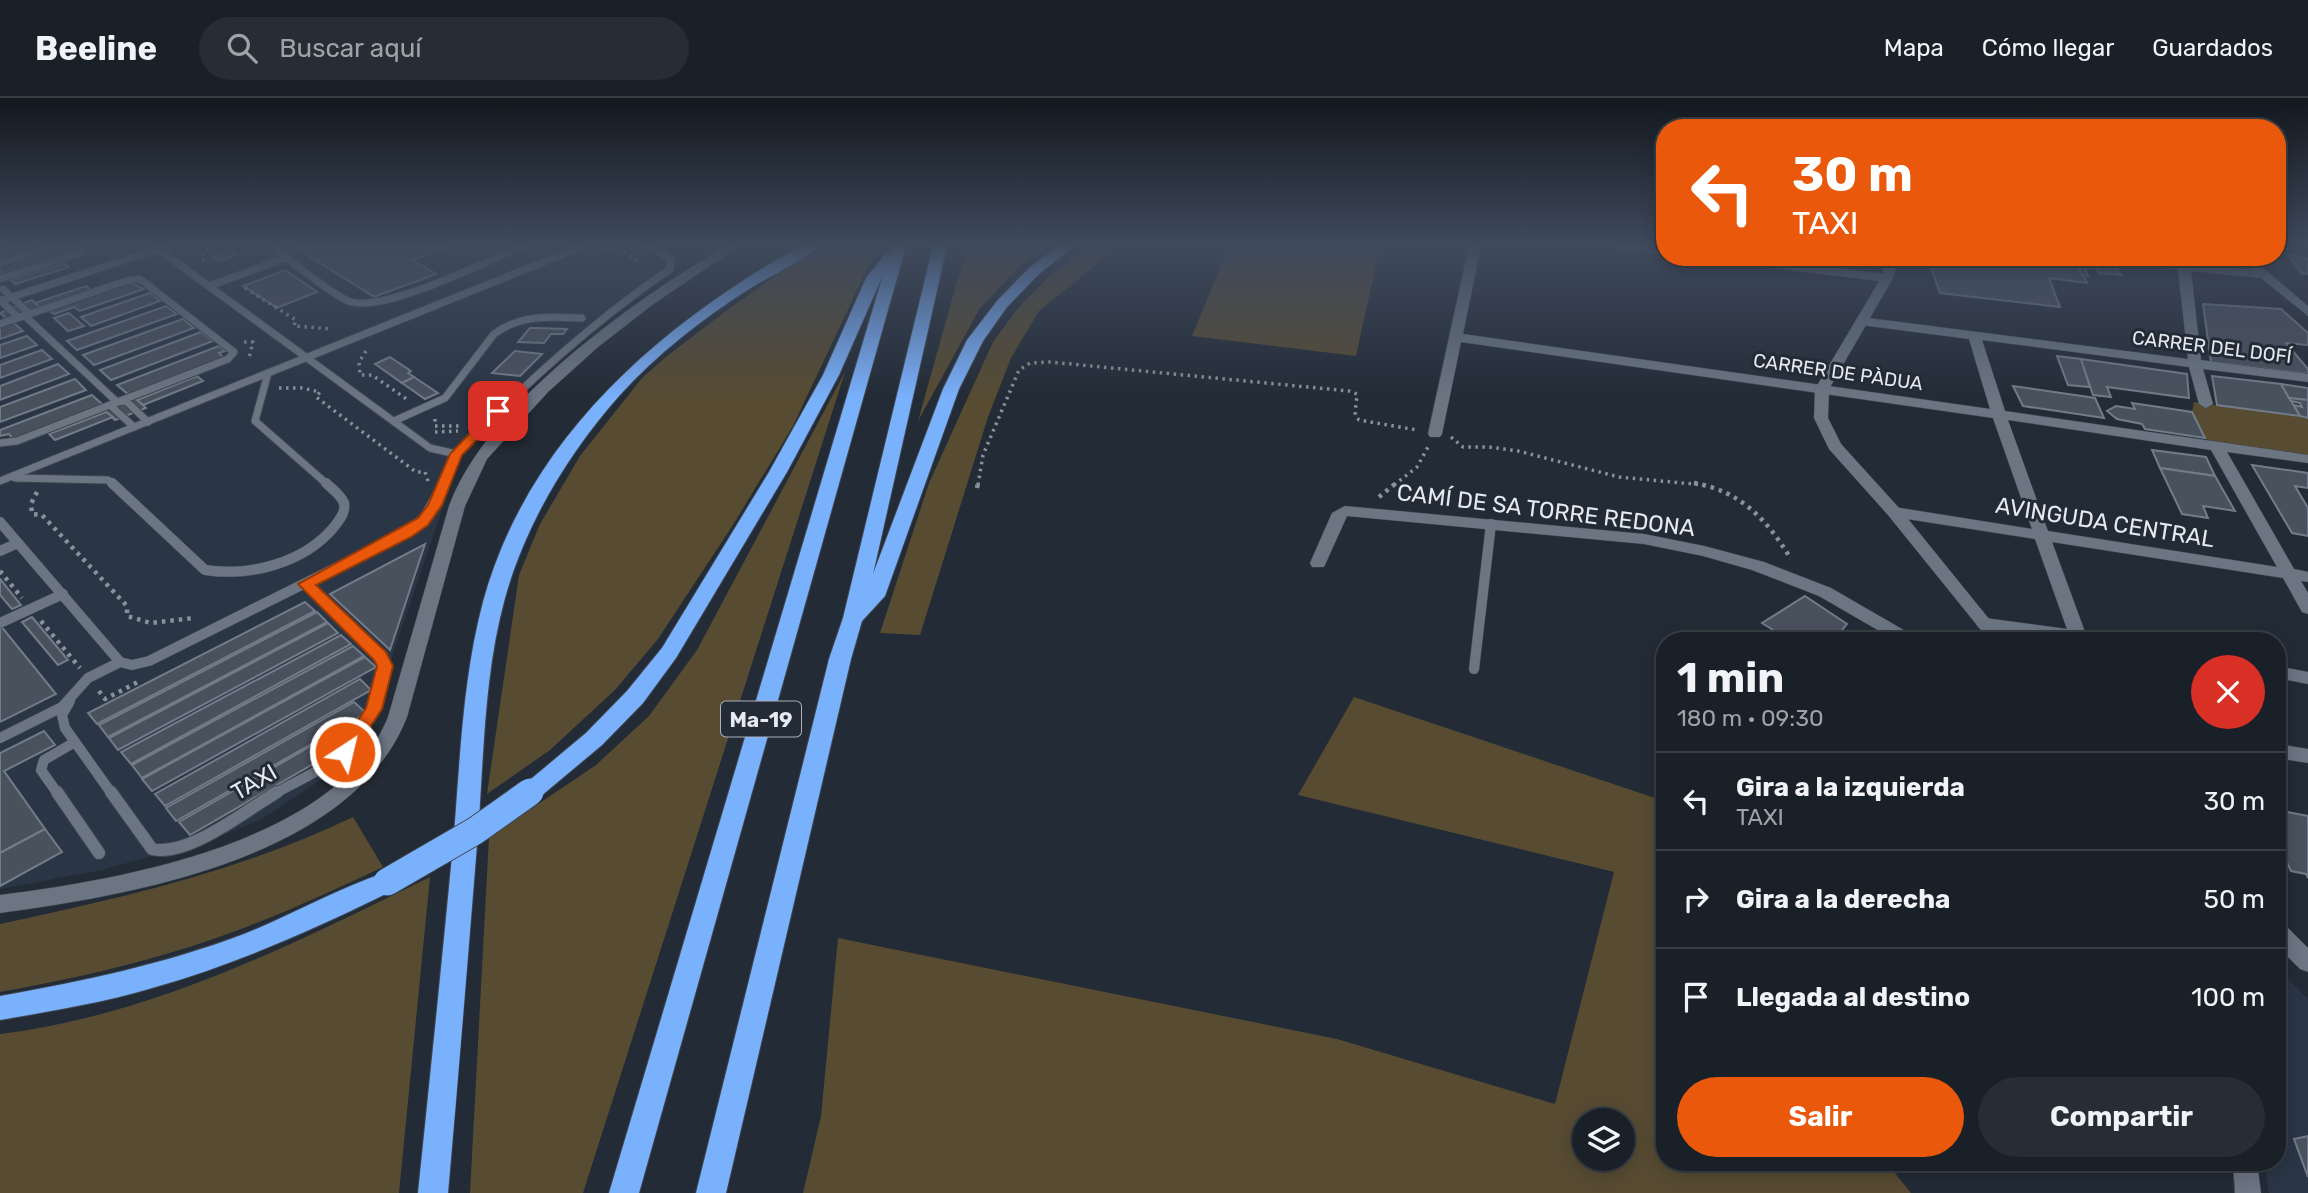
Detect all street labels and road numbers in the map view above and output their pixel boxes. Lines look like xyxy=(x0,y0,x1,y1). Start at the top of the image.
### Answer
street label: CARRER DEL DOFÍ xyxy=(2131,326,2294,368)
street label: CARRER DE PÀDUA xyxy=(1752,349,1925,395)
street label: CAMÍ DE SA TORRE REDONA xyxy=(1395,478,1697,542)
street label: AVINGUDA CENTRAL xyxy=(1993,491,2217,553)
road number: Ma-19 xyxy=(721,702,801,736)
street label: TAXI xyxy=(226,758,282,806)

